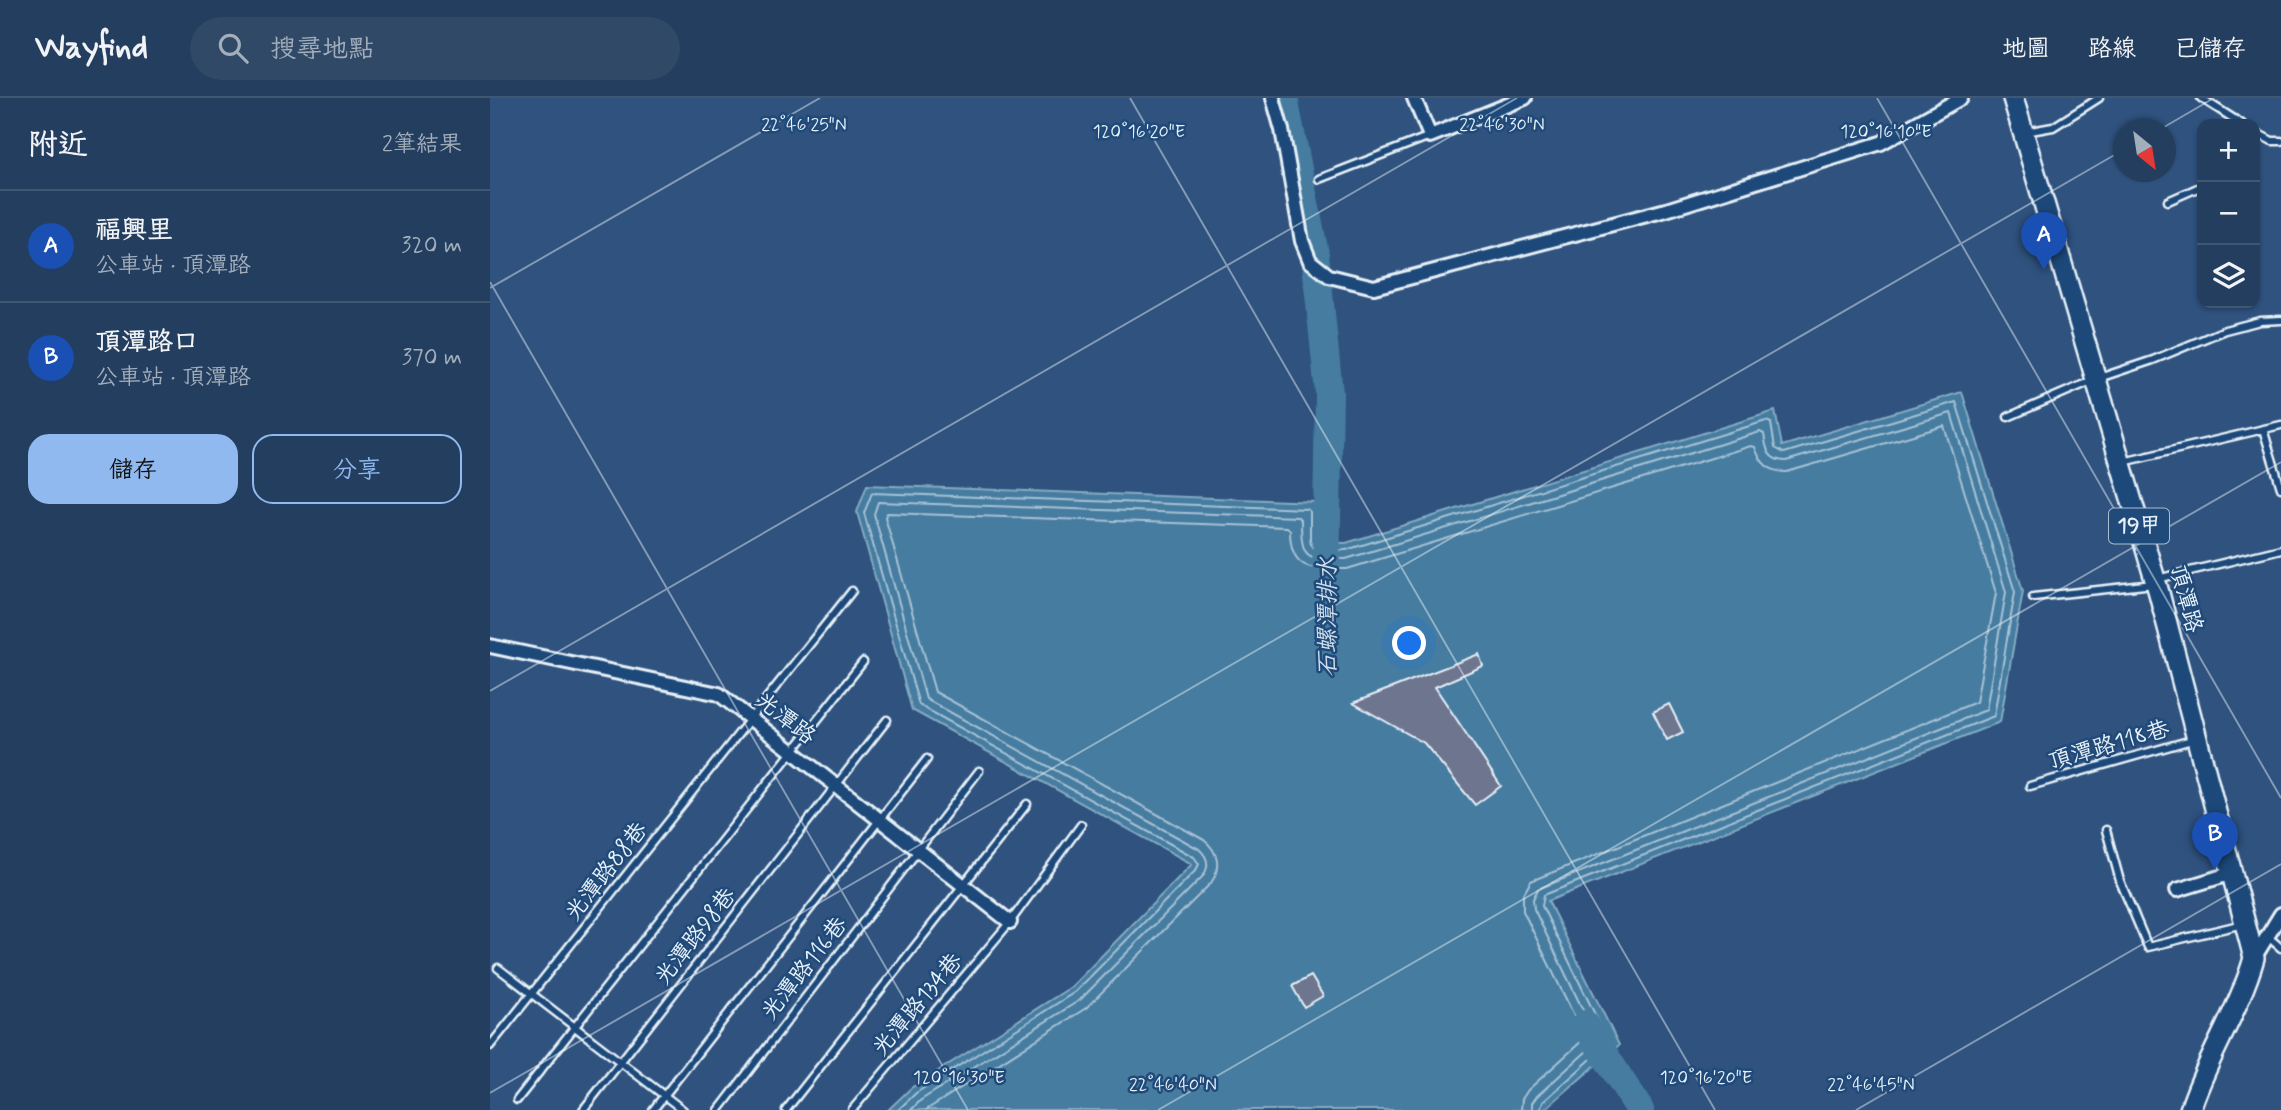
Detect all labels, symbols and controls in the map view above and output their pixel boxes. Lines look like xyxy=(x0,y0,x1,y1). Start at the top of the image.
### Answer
search box xyxy=(190,17,680,80)
text: Wayfind xyxy=(35,26,148,70)
icon: search xyxy=(214,29,252,67)
text: 搜尋地點 xyxy=(270,33,374,67)
text: 地圖 xyxy=(2002,34,2050,65)
text: 路線 xyxy=(2088,34,2136,65)
text: 已儲存 xyxy=(2174,34,2246,65)
text: 22°46'25"N xyxy=(761,113,847,137)
text: 22°46'30"N xyxy=(1459,113,1545,137)
north arrow xyxy=(2113,119,2176,182)
map controls xyxy=(2197,119,2260,308)
button: + xyxy=(2197,119,2260,182)
text: 120°16'20"E xyxy=(1093,120,1185,144)
text: 120°16'10"E xyxy=(1840,120,1932,144)
text: 附近 xyxy=(28,126,88,165)
text: 2筆結果 xyxy=(382,130,462,160)
button: − xyxy=(2197,182,2260,245)
pin: A xyxy=(2021,212,2067,270)
text: 福興里 xyxy=(95,214,173,248)
text: A xyxy=(43,231,59,261)
text: 320 m xyxy=(401,231,462,261)
button: layers xyxy=(2197,245,2260,308)
text: 公車站 · 頂潭路 xyxy=(95,251,251,281)
text: 頂潭路口 xyxy=(95,326,199,360)
text: B xyxy=(44,343,58,373)
text: 370 m xyxy=(402,343,462,373)
text: 公車站 · 頂潭路 xyxy=(95,363,251,393)
button: 儲存 xyxy=(28,434,238,504)
button: 分享 xyxy=(252,434,462,504)
road number: 19甲 xyxy=(2109,508,2169,544)
water label: 石螺潭排水 xyxy=(1313,556,1344,677)
street label: 頂潭路 xyxy=(2162,562,2208,636)
your location xyxy=(1392,626,1426,660)
street label: 光潭路 xyxy=(749,686,821,752)
street label: 頂潭路118巷 xyxy=(2045,714,2174,778)
pin: B xyxy=(2192,812,2238,870)
street label: 光潭路88巷 xyxy=(559,816,656,928)
street label: 光潭路98巷 xyxy=(649,881,744,992)
street label: 光潭路116巷 xyxy=(755,911,855,1027)
street label: 光潭路134巷 xyxy=(866,947,970,1063)
text: 120°16'30"E xyxy=(913,1066,1005,1090)
text: 120°16'20"E xyxy=(1660,1066,1752,1090)
text: 22°46'40"N xyxy=(1129,1073,1217,1097)
text: 22°46'45"N xyxy=(1827,1073,1915,1097)

